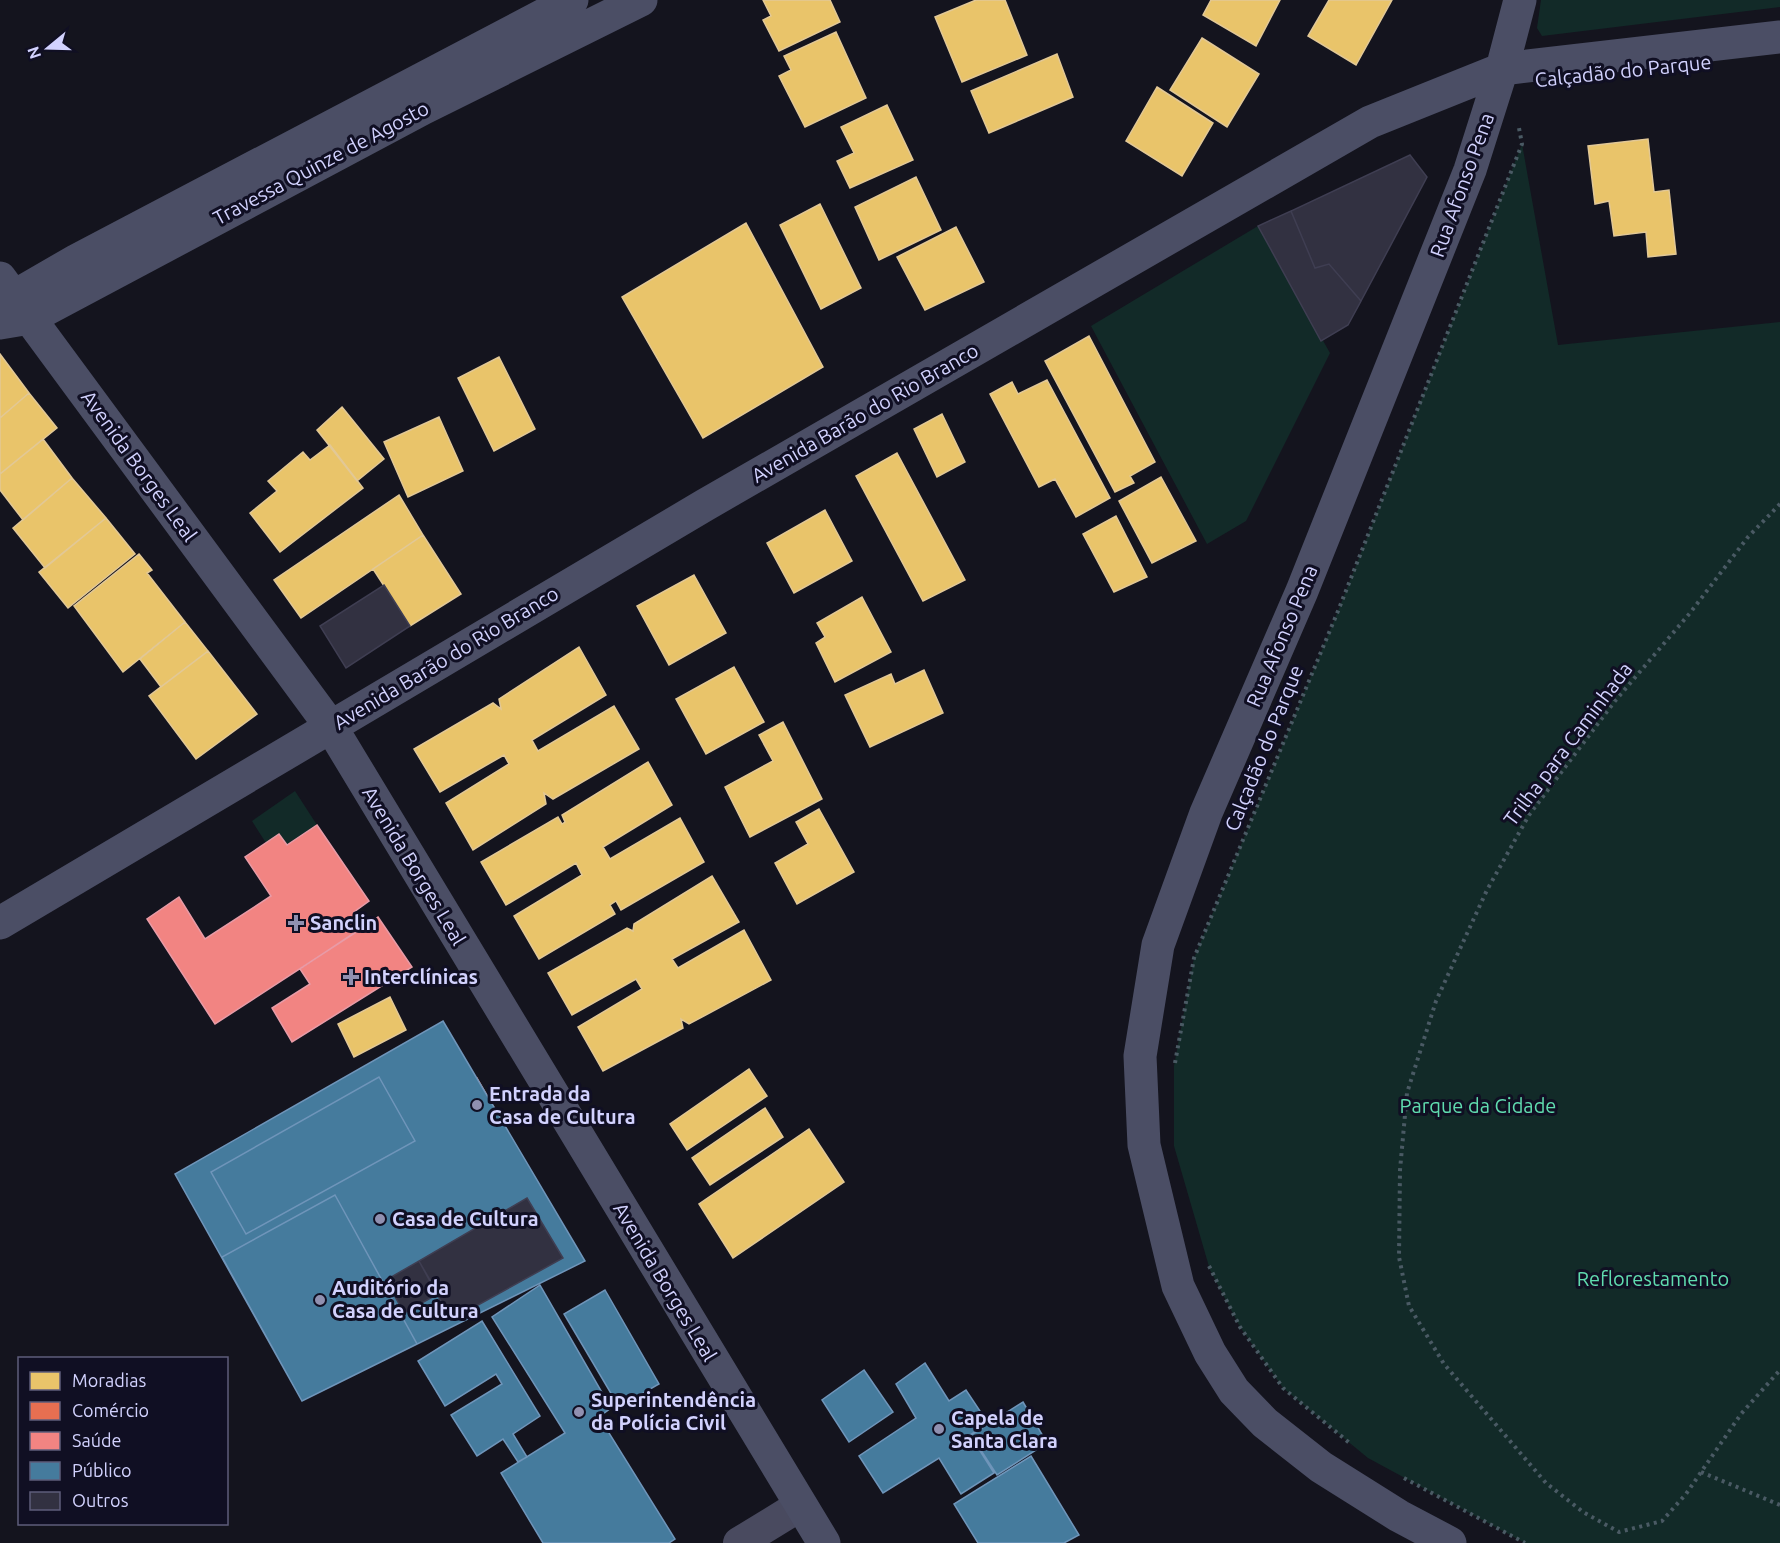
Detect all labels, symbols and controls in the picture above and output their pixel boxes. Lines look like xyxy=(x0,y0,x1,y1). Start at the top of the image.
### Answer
north arrow xyxy=(18,18,78,78)
text: N xyxy=(23,44,44,61)
street label: Calçadão do Parque xyxy=(1534,50,1712,91)
street label: Travessa Quinze de Agosto xyxy=(209,96,432,229)
street label: Rua Afonso Pena xyxy=(1425,110,1498,260)
street label: Avenida Barão do Rio Branco xyxy=(747,338,982,487)
street label: Avenida Borges Leal xyxy=(77,386,202,546)
street label: Rua Afonso Pena xyxy=(1241,561,1322,710)
street label: Avenida Barão do Rio Branco xyxy=(329,581,562,734)
street label: Trilha para Caminhada xyxy=(1499,657,1637,830)
street label: Calçadão do Parque xyxy=(1220,661,1307,834)
street label: Avenida Borges Leal xyxy=(358,782,471,949)
place label: Sanclin xyxy=(310,911,377,934)
marker: Sanclin xyxy=(287,914,305,932)
place label: Interclínicas xyxy=(364,965,478,988)
marker: Interclínicas xyxy=(342,968,360,986)
place label: Entrada da Casa de Cultura xyxy=(489,1082,636,1128)
park label: Parque da Cidade xyxy=(1400,1094,1556,1117)
marker: Entrada da Casa de Cultura xyxy=(470,1098,484,1112)
street label: Avenida Borges Leal xyxy=(609,1198,722,1365)
place label: Casa de Cultura xyxy=(392,1207,539,1230)
marker: Casa de Cultura xyxy=(373,1212,387,1226)
park label: Reflorestamento xyxy=(1577,1267,1729,1290)
place label: Auditório da Casa de Cultura xyxy=(332,1276,479,1322)
marker: Auditório da Casa de Cultura xyxy=(313,1293,327,1307)
legend xyxy=(18,1357,228,1525)
text: Moradias xyxy=(72,1370,146,1390)
place label: Superintendência da Polícia Civil xyxy=(591,1388,756,1434)
text: Comércio xyxy=(72,1400,149,1420)
marker: Superintendência da Polícia Civil xyxy=(572,1405,586,1419)
place label: Capela de Santa Clara xyxy=(951,1406,1058,1452)
marker: Capela de Santa Clara xyxy=(932,1422,946,1436)
text: Saúde xyxy=(72,1430,121,1450)
text: Público xyxy=(72,1460,132,1480)
text: Outros xyxy=(72,1490,129,1510)

